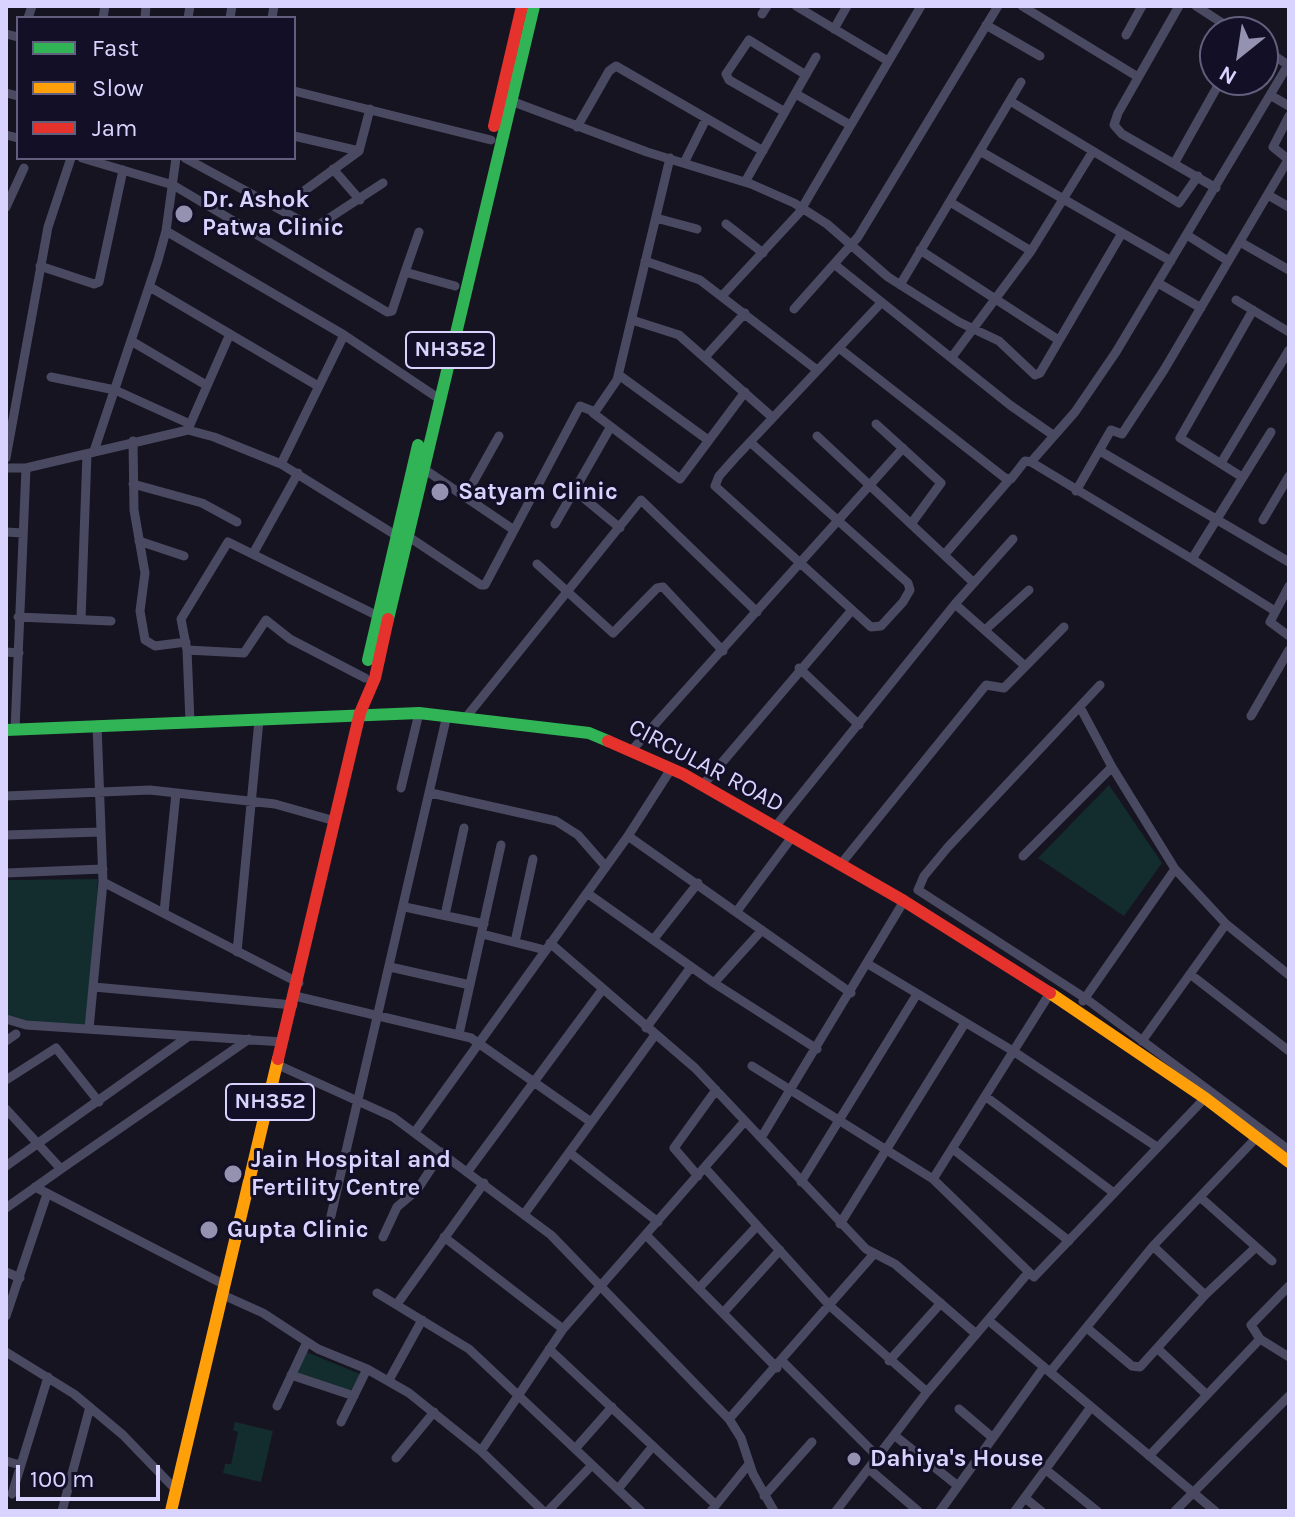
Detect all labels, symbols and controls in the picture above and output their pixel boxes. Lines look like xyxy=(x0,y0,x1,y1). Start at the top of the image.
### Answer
legend xyxy=(16,16,296,160)
north arrow xyxy=(1199,16,1279,96)
text: Fast xyxy=(92,34,139,62)
text: N xyxy=(1215,60,1241,90)
text: Slow xyxy=(92,74,144,102)
text: Jam xyxy=(92,114,137,142)
place label: Dr. Ashok Patwa Clinic xyxy=(202,186,344,242)
marker: Dr. Ashok Patwa Clinic xyxy=(173,203,195,225)
road number: NH352 xyxy=(406,332,494,368)
place label: Satyam Clinic xyxy=(458,478,618,506)
marker: Satyam Clinic xyxy=(429,481,451,503)
street label: CIRCULAR ROAD xyxy=(623,713,789,819)
road number: NH352 xyxy=(226,1084,314,1120)
place label: Jain Hospital and Fertility Centre xyxy=(251,1146,451,1202)
marker: Jain Hospital and Fertility Centre xyxy=(222,1163,244,1185)
place label: Gupta Clinic xyxy=(227,1216,368,1244)
marker: Gupta Clinic xyxy=(198,1219,220,1241)
place label: Dahiya's House xyxy=(870,1445,1043,1473)
scale bar xyxy=(20,1449,164,1499)
marker: Dahiya's House xyxy=(845,1450,863,1468)
text: 100 m xyxy=(30,1465,95,1493)

